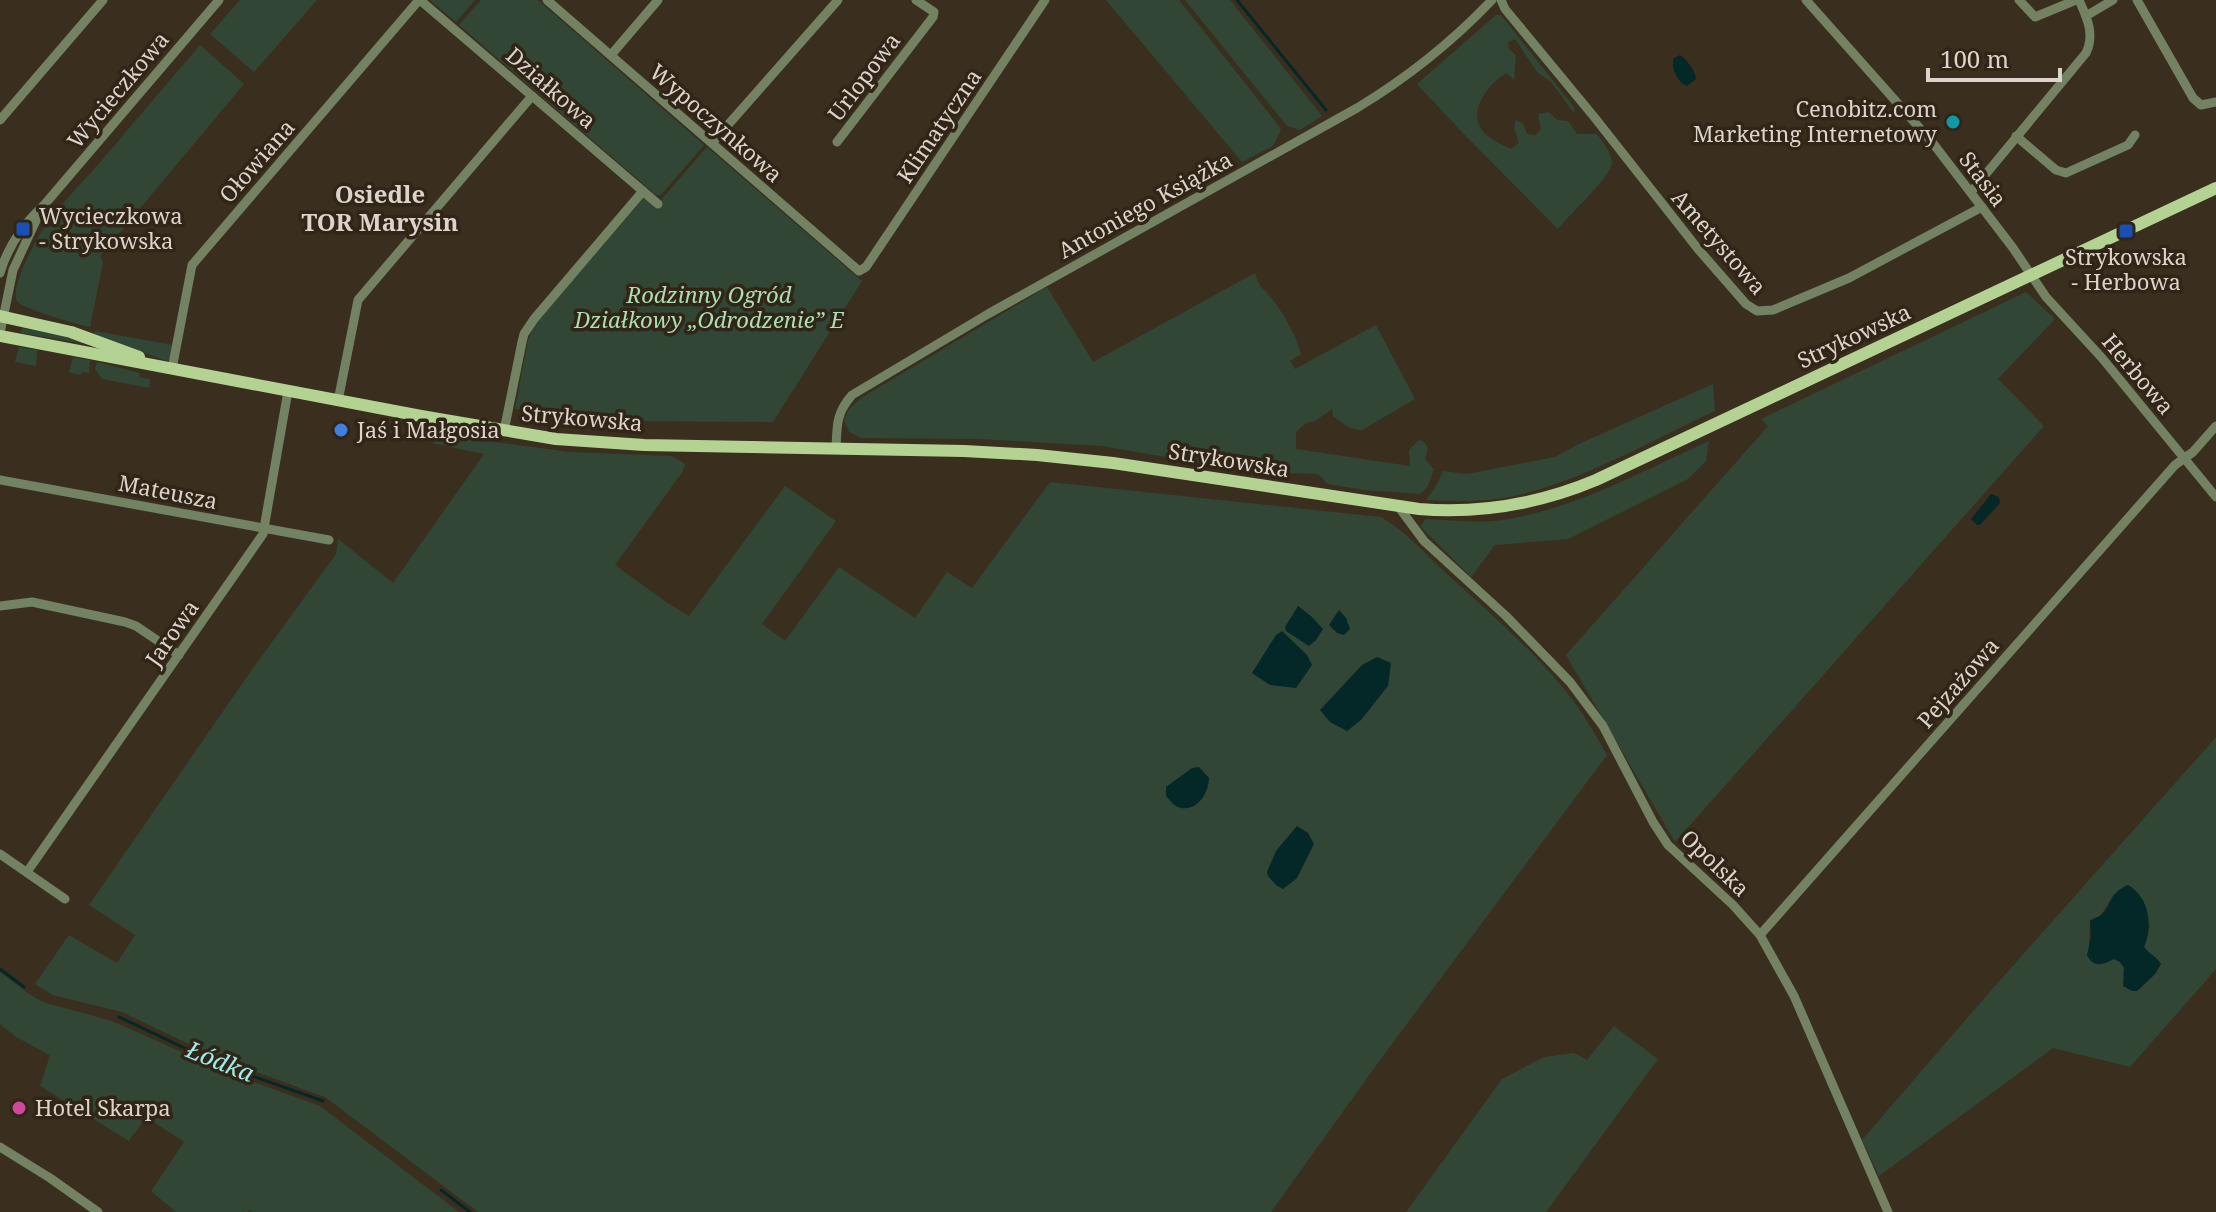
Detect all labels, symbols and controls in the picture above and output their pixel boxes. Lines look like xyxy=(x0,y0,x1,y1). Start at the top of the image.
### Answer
street label: Wycieczkowa xyxy=(60,25,175,154)
street label: Urlopowa xyxy=(820,26,906,127)
scale bar xyxy=(1928,32,2060,82)
street label: Działkowa xyxy=(500,40,603,135)
text: 100 m xyxy=(1940,42,2009,75)
street label: Wypoczynkowa xyxy=(644,56,789,188)
street label: Klimatyczna xyxy=(889,63,987,188)
place label: Cenobitz.com Marketing Internetowy xyxy=(1693,93,1938,148)
street label: Ołowiana xyxy=(212,112,301,208)
marker: Cenobitz.com Marketing Internetowy xyxy=(1944,113,1962,131)
street label: Antoniego Książka xyxy=(1052,144,1237,264)
street label: Stasia xyxy=(1953,145,2014,212)
district label: Osiedle TOR Marysin xyxy=(301,177,459,238)
street label: Ametystowa xyxy=(1666,182,1774,300)
place label: Wycieczkowa - Strykowska xyxy=(39,200,183,255)
marker: Wycieczkowa - Strykowska xyxy=(14,220,32,238)
marker: Strykowska - Herbowa xyxy=(2117,222,2135,240)
place label: Strykowska - Herbowa xyxy=(2065,241,2187,296)
park label: Rodzinny Ogród Działkowy „Odrodzenie” E xyxy=(573,279,844,334)
street label: Strykowska xyxy=(1792,296,1915,374)
street label: Herbowa xyxy=(2096,327,2181,420)
street label: Strykowska xyxy=(520,397,644,437)
place label: Jaś i Małgosia xyxy=(356,414,500,444)
marker: Jaś i Małgosia xyxy=(332,421,350,439)
street label: Strykowska xyxy=(1167,435,1292,483)
street label: Mateusza xyxy=(116,467,220,515)
street label: Jarowa xyxy=(137,593,205,672)
street label: Pejzażowa xyxy=(1910,631,2005,734)
street label: Opolska xyxy=(1675,822,1757,902)
water label: Łódka xyxy=(181,1032,259,1089)
place label: Hotel Skarpa xyxy=(35,1092,171,1122)
marker: Hotel Skarpa xyxy=(10,1099,28,1117)

